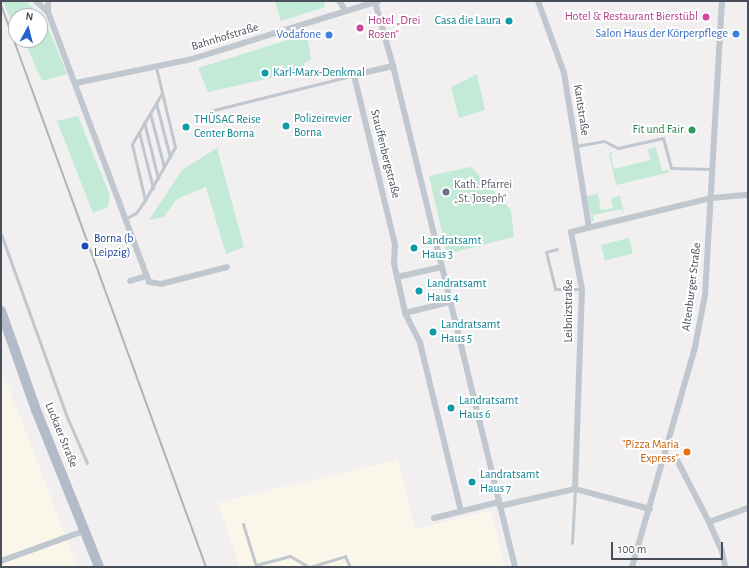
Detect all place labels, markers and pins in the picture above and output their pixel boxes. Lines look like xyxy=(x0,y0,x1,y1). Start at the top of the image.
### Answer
place label: Hotel & Restaurant Bierstübl xyxy=(565,10,698,24)
marker: Hotel & Restaurant Bierstübl xyxy=(701,12,711,22)
place label: Hotel „Drei Rosen“ xyxy=(368,14,420,42)
place label: Casa die Laura xyxy=(435,14,501,28)
marker: Casa die Laura xyxy=(504,16,514,26)
marker: Hotel „Drei Rosen“ xyxy=(355,23,365,33)
place label: Salon Haus der Körperpflege xyxy=(596,27,728,41)
place label: Vodafone xyxy=(276,28,321,42)
marker: Salon Haus der Körperpflege xyxy=(731,29,741,39)
marker: Vodafone xyxy=(324,30,334,40)
place label: Karl-Marx-Denkmal xyxy=(273,66,365,80)
marker: Karl-Marx-Denkmal xyxy=(260,68,270,78)
place label: Polizeirevier Borna xyxy=(294,112,351,140)
place label: THÜSAC Reise Center Borna xyxy=(194,113,261,141)
marker: Polizeirevier Borna xyxy=(281,121,291,131)
marker: THÜSAC Reise Center Borna xyxy=(181,122,191,132)
place label: Fit und Fair xyxy=(633,123,684,137)
marker: Fit und Fair xyxy=(687,125,697,135)
place label: Kath. Pfarrei „St. Joseph“ xyxy=(454,178,512,206)
marker: Kath. Pfarrei „St. Joseph“ xyxy=(441,187,451,197)
place label: Borna (b Leipzig) xyxy=(94,232,133,260)
place label: Landratsamt Haus 3 xyxy=(422,234,481,262)
marker: Borna (b Leipzig) xyxy=(79,240,91,252)
marker: Landratsamt Haus 3 xyxy=(409,243,419,253)
place label: Landratsamt Haus 4 xyxy=(427,277,486,305)
marker: Landratsamt Haus 4 xyxy=(414,286,424,296)
place label: Landratsamt Haus 5 xyxy=(441,318,500,346)
marker: Landratsamt Haus 5 xyxy=(428,327,438,337)
place label: Landratsamt Haus 6 xyxy=(459,394,518,422)
marker: Landratsamt Haus 6 xyxy=(446,403,456,413)
place label: "Pizza Maria Express" xyxy=(622,438,679,466)
marker: "Pizza Maria Express" xyxy=(682,447,692,457)
place label: Landratsamt Haus 7 xyxy=(480,468,539,496)
marker: Landratsamt Haus 7 xyxy=(467,477,477,487)

